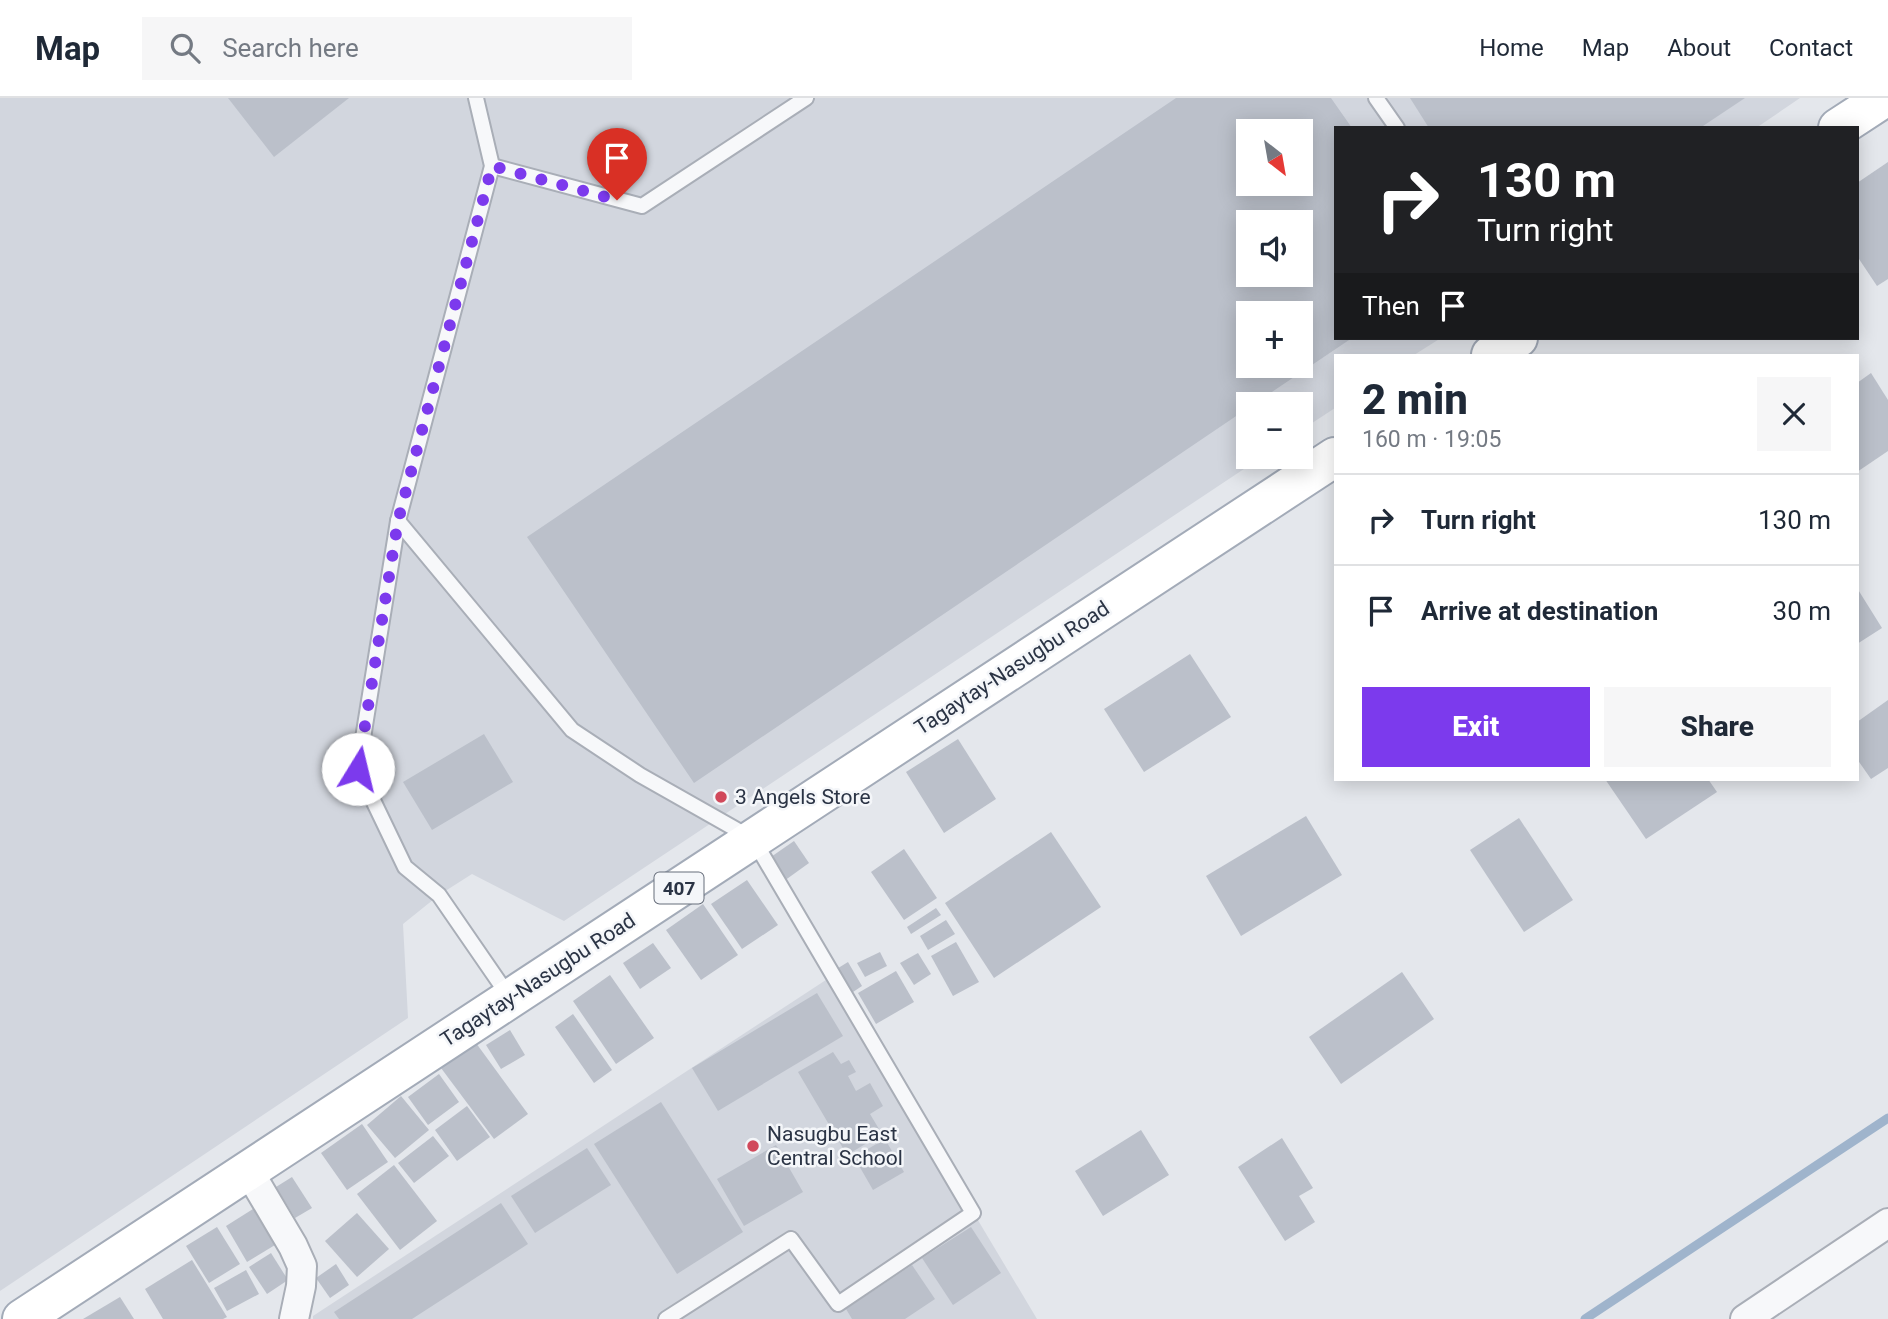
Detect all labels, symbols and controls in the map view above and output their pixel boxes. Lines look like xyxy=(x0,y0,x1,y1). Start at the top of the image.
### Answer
search box xyxy=(142,17,632,80)
text: Map xyxy=(35,29,100,68)
icon: search xyxy=(166,29,204,67)
text: Search here xyxy=(222,33,359,63)
text: Home xyxy=(1479,34,1544,62)
text: Map xyxy=(1582,34,1629,62)
text: About xyxy=(1667,34,1731,62)
text: Contact xyxy=(1769,34,1853,62)
north arrow xyxy=(1236,119,1312,196)
map controls xyxy=(1236,119,1313,469)
pin xyxy=(587,128,647,200)
icon: arrive xyxy=(598,139,636,177)
text: 130 m xyxy=(1477,152,1616,209)
icon: right xyxy=(1362,154,1453,245)
button: sound xyxy=(1236,210,1313,287)
text: Turn right xyxy=(1477,211,1613,249)
icon: arrive xyxy=(1434,287,1472,325)
text: Then xyxy=(1362,291,1420,321)
button: + xyxy=(1236,301,1313,378)
text: 2 min xyxy=(1362,375,1468,424)
button: close xyxy=(1757,377,1831,451)
button: − xyxy=(1236,392,1313,469)
text: 160 m · 19:05 xyxy=(1362,426,1501,453)
icon: right xyxy=(1362,501,1400,539)
text: Turn right xyxy=(1421,505,1536,535)
text: 130 m xyxy=(1758,505,1831,535)
icon: arrive xyxy=(1362,592,1400,630)
street label: Tagaytay-Nasugbu Road xyxy=(910,596,1114,740)
text: Arrive at destination xyxy=(1421,596,1658,626)
text: 30 m xyxy=(1773,596,1831,626)
button: Exit xyxy=(1362,687,1590,767)
button: Share xyxy=(1604,687,1831,767)
position arrow xyxy=(321,732,395,806)
place label: 3 Angels Store xyxy=(735,785,871,809)
marker: 3 Angels Store xyxy=(713,789,729,805)
road number: 407 xyxy=(654,873,704,904)
street label: Tagaytay-Nasugbu Road xyxy=(436,908,640,1052)
place label: Nasugbu East Central School xyxy=(767,1122,903,1170)
marker: Nasugbu East Central School xyxy=(745,1138,761,1154)

